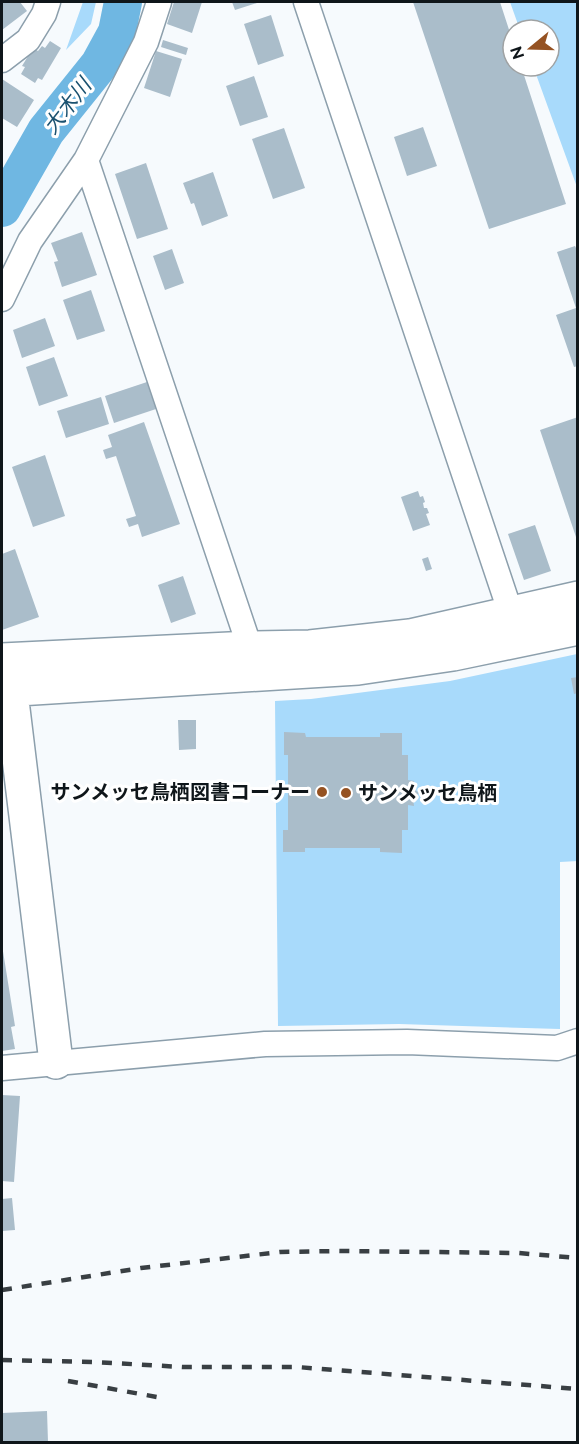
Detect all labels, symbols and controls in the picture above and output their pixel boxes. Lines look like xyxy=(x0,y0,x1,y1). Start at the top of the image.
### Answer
north arrow xyxy=(501,18,561,78)
text: N xyxy=(506,44,528,62)
water label: 大木川 xyxy=(38,72,97,139)
place label: サンメッセ鳥栖図書コーナー xyxy=(51,780,310,804)
place label: サンメッセ鳥栖 xyxy=(358,781,497,805)
marker: サンメッセ鳥栖図書コーナー xyxy=(315,785,329,799)
marker: サンメッセ鳥栖 xyxy=(339,786,353,800)

